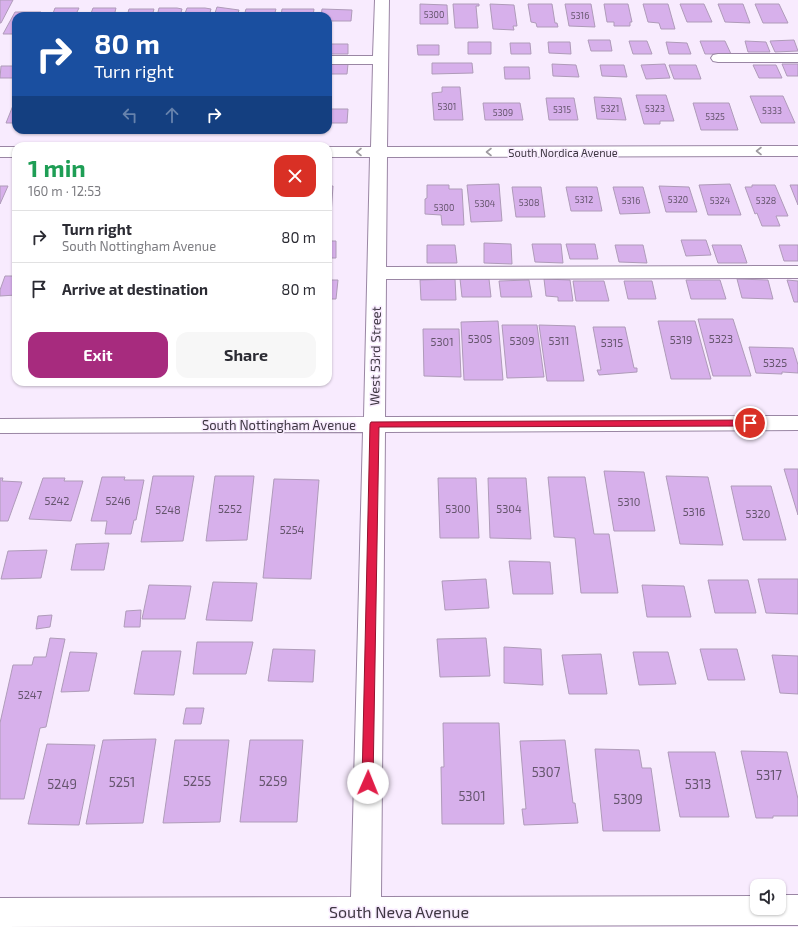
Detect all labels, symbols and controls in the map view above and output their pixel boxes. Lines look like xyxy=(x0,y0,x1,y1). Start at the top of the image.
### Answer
house number: 5300 xyxy=(424,9,444,20)
house number: 5316 xyxy=(571,10,589,21)
text: 80 m xyxy=(94,26,160,60)
icon: right xyxy=(28,28,80,80)
text: Turn right xyxy=(94,60,174,82)
house number: 5301 xyxy=(438,101,456,112)
house number: 5321 xyxy=(601,103,619,114)
house number: 5323 xyxy=(645,103,665,114)
icon: left xyxy=(119,104,141,126)
icon: ahead xyxy=(161,104,183,126)
icon: right xyxy=(203,104,225,126)
house number: 5315 xyxy=(553,104,571,115)
house number: 5333 xyxy=(762,105,782,116)
house number: 5309 xyxy=(493,107,513,118)
house number: 5325 xyxy=(705,111,725,122)
street label: South Nordica Avenue xyxy=(508,146,618,159)
one-way arrow xyxy=(756,147,762,155)
one-way arrow xyxy=(356,148,362,156)
one-way arrow xyxy=(486,148,492,156)
text: 1 min xyxy=(28,153,86,182)
button: close xyxy=(274,155,316,197)
text: 160 m · 12:53 xyxy=(28,183,101,199)
house number: 5312 xyxy=(575,194,593,205)
house number: 5320 xyxy=(668,194,688,205)
house number: 5316 xyxy=(622,195,640,206)
house number: 5324 xyxy=(710,195,731,206)
house number: 5328 xyxy=(756,195,776,206)
house number: 5308 xyxy=(519,197,539,208)
house number: 5304 xyxy=(475,198,496,209)
house number: 5300 xyxy=(434,202,454,213)
text: Turn right xyxy=(62,220,132,238)
icon: right xyxy=(28,226,50,248)
text: 80 m xyxy=(281,228,316,246)
text: South Nottingham Avenue xyxy=(62,238,216,254)
icon: arrive xyxy=(28,278,50,300)
text: Arrive at destination xyxy=(62,280,208,298)
text: 80 m xyxy=(281,280,316,298)
street label: West 53rd Street xyxy=(366,306,384,406)
button: Exit xyxy=(28,332,168,378)
button: Share xyxy=(176,332,316,378)
house number: 5305 xyxy=(468,332,492,345)
house number: 5323 xyxy=(709,332,733,345)
house number: 5319 xyxy=(670,333,692,346)
house number: 5309 xyxy=(510,334,534,347)
house number: 5311 xyxy=(549,334,569,347)
house number: 5301 xyxy=(430,335,454,348)
house number: 5315 xyxy=(601,336,623,349)
house number: 5325 xyxy=(763,356,787,369)
pin xyxy=(733,406,767,440)
icon: arrive xyxy=(739,412,761,434)
street label: South Nottingham Avenue xyxy=(202,417,356,433)
house number: 5242 xyxy=(44,494,70,507)
house number: 5246 xyxy=(105,494,131,507)
house number: 5310 xyxy=(617,495,641,508)
house number: 5252 xyxy=(218,502,242,515)
house number: 5300 xyxy=(445,502,471,515)
house number: 5304 xyxy=(496,502,522,515)
house number: 5248 xyxy=(155,503,181,516)
house number: 5316 xyxy=(683,505,705,518)
house number: 5320 xyxy=(746,507,770,520)
house number: 5254 xyxy=(280,523,305,536)
house number: 5247 xyxy=(18,688,43,701)
position arrow xyxy=(347,762,389,804)
house number: 5307 xyxy=(532,764,561,780)
house number: 5317 xyxy=(756,767,782,783)
house number: 5255 xyxy=(183,773,211,789)
house number: 5259 xyxy=(259,773,287,789)
house number: 5251 xyxy=(109,774,135,790)
house number: 5249 xyxy=(47,776,77,792)
house number: 5313 xyxy=(685,776,711,792)
house number: 5301 xyxy=(458,788,486,804)
house number: 5309 xyxy=(613,791,643,807)
map controls xyxy=(750,879,786,915)
button: sound xyxy=(750,879,786,915)
street label: South Neva Avenue xyxy=(329,902,469,921)

